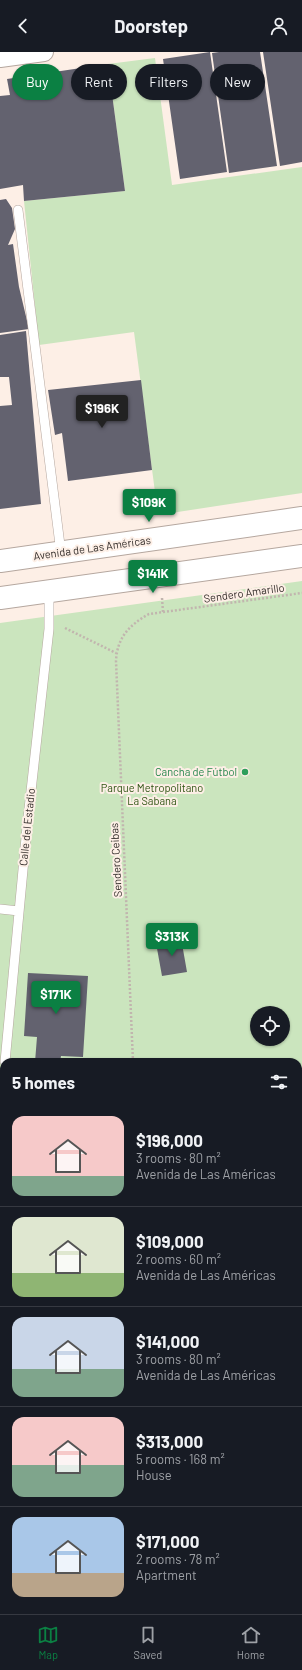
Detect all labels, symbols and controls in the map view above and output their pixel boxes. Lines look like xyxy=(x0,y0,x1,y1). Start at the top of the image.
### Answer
icon: back xyxy=(12,15,34,37)
text: Doorstep xyxy=(114,15,188,37)
icon: person xyxy=(268,15,290,37)
chip: Buy xyxy=(12,64,63,100)
chip: Rent xyxy=(71,64,127,100)
chip: Filters xyxy=(135,64,202,100)
chip: New xyxy=(210,64,265,100)
pin: $196K xyxy=(74,395,130,429)
text: $196K xyxy=(85,400,119,416)
pin: $109K xyxy=(121,489,177,523)
text: $109K xyxy=(132,494,166,510)
street label: Avenida de Las Américas xyxy=(32,533,151,562)
pin: $141K xyxy=(125,560,181,594)
text: $141K xyxy=(137,565,169,581)
street label: Sendero Amarillo xyxy=(203,580,285,605)
place label: Cancha de Fútbol xyxy=(155,765,237,778)
marker: Cancha de Fútbol xyxy=(240,767,250,777)
park label: Parque Metropolitano La Sabana xyxy=(101,781,203,807)
street label: Calle del Estadio xyxy=(16,787,37,867)
street label: Sendero Ceibas xyxy=(107,823,124,898)
pin: $313K xyxy=(144,923,200,957)
text: $313K xyxy=(155,928,189,944)
pin: $171K xyxy=(28,981,84,1015)
text: $171K xyxy=(40,986,72,1002)
map controls xyxy=(250,1006,290,1046)
button: locate xyxy=(250,1006,290,1046)
icon: filters xyxy=(268,1071,290,1093)
text: 5 homes xyxy=(12,1072,75,1092)
text: $196,000 xyxy=(136,1130,203,1150)
icon: home xyxy=(44,1132,92,1180)
text: 3 rooms · 80 m² xyxy=(136,1150,221,1166)
text: Avenida de Las Américas xyxy=(136,1166,276,1182)
text: $109,000 xyxy=(136,1231,204,1251)
icon: home xyxy=(44,1233,92,1281)
text: 2 rooms · 60 m² xyxy=(136,1251,221,1267)
text: Avenida de Las Américas xyxy=(136,1267,276,1283)
text: $141,000 xyxy=(136,1331,200,1351)
icon: home xyxy=(44,1333,92,1381)
text: 3 rooms · 80 m² xyxy=(136,1351,221,1367)
text: Avenida de Las Américas xyxy=(136,1367,276,1383)
text: $313,000 xyxy=(136,1431,203,1451)
icon: home xyxy=(44,1433,92,1481)
text: 5 rooms · 168 m² xyxy=(136,1451,225,1467)
text: House xyxy=(136,1467,172,1483)
text: $171,000 xyxy=(136,1531,199,1551)
icon: home xyxy=(44,1533,92,1581)
text: 2 rooms · 78 m² xyxy=(136,1551,220,1567)
text: Apartment xyxy=(136,1567,197,1583)
tab: Map xyxy=(37,1624,59,1661)
tab: Saved xyxy=(134,1624,162,1661)
tab: Home xyxy=(237,1624,265,1661)

